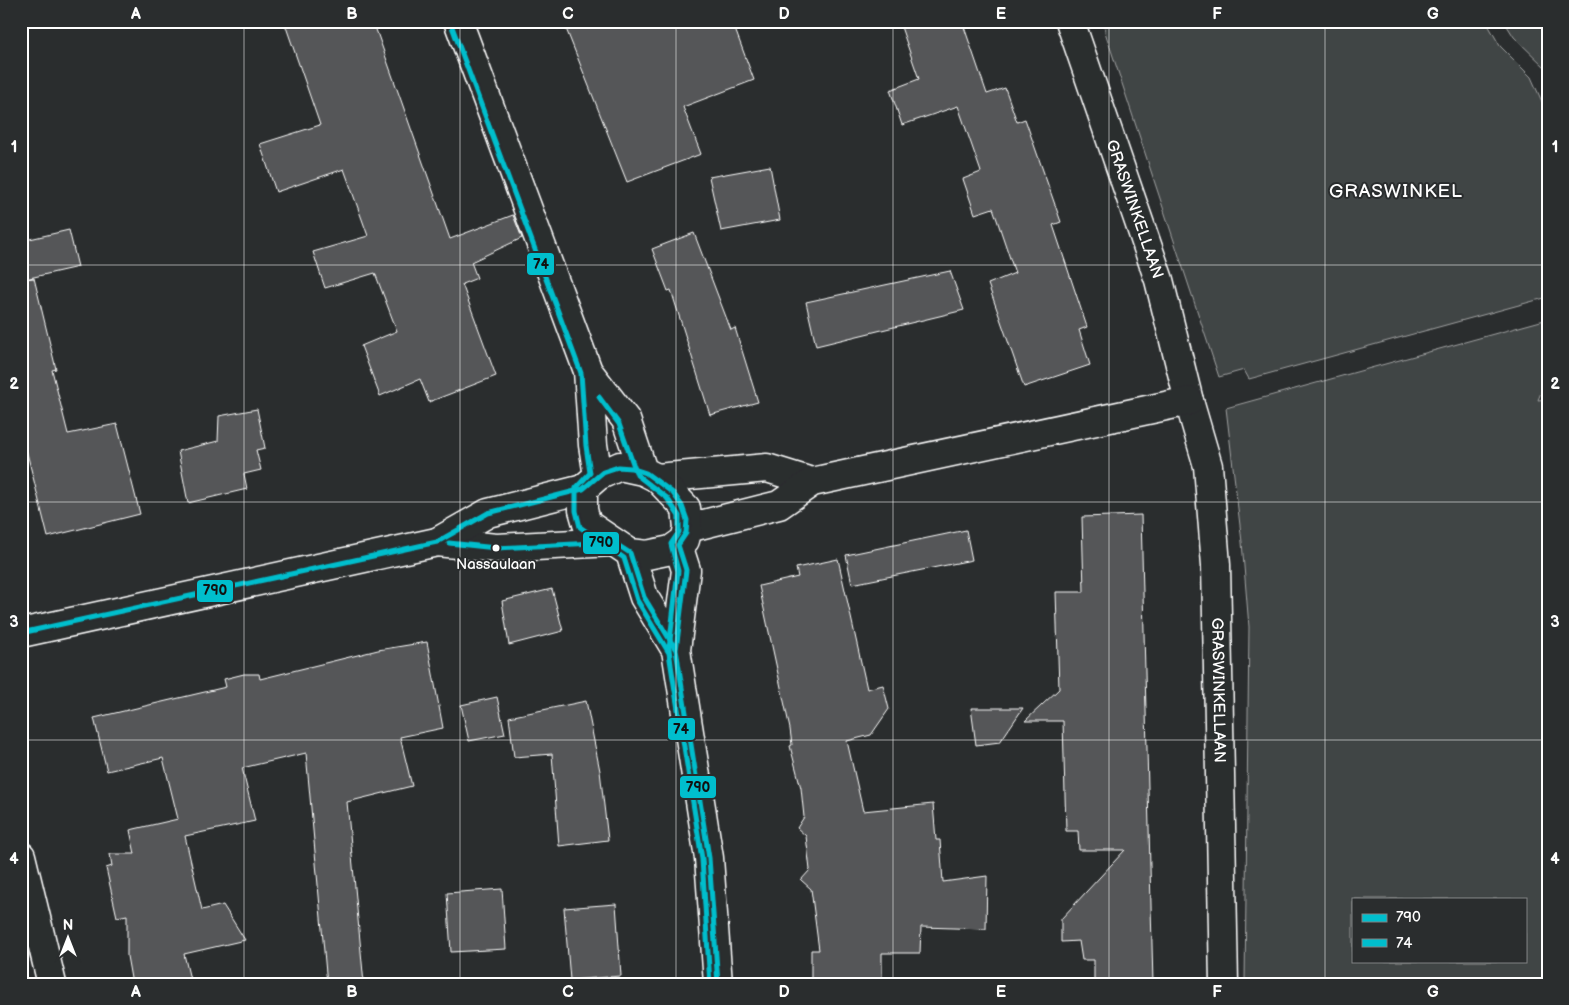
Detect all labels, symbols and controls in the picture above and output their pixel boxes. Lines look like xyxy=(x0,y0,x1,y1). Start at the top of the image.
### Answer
text: A xyxy=(130,5,141,24)
text: B xyxy=(346,5,358,24)
text: C xyxy=(562,5,574,24)
text: D xyxy=(778,5,790,24)
text: E xyxy=(996,5,1006,24)
text: F xyxy=(1212,5,1222,24)
text: G xyxy=(1427,5,1439,24)
street label: GRASWINKELLAAN xyxy=(1102,137,1167,281)
text: 1 xyxy=(11,138,17,157)
text: 1 xyxy=(1552,138,1558,157)
district label: GRASWINKEL xyxy=(1329,180,1463,203)
line badge: 74 xyxy=(526,252,555,276)
text: 74 xyxy=(533,256,550,273)
text: 2 xyxy=(9,375,19,394)
text: 2 xyxy=(1550,375,1560,394)
line badge: 790 xyxy=(582,531,620,555)
text: 790 xyxy=(589,534,614,551)
marker: Nassaulaan xyxy=(491,543,501,553)
place label: Nassaulaan xyxy=(456,555,536,574)
line badge: 790 xyxy=(196,579,234,603)
text: 790 xyxy=(203,582,228,599)
text: 3 xyxy=(9,613,19,632)
text: 3 xyxy=(1550,613,1560,632)
street label: GRASWINKELLAAN xyxy=(1208,618,1229,763)
line badge: 74 xyxy=(667,717,696,741)
text: 74 xyxy=(673,721,690,738)
line badge: 790 xyxy=(679,775,717,799)
text: 790 xyxy=(686,779,711,796)
text: 4 xyxy=(9,850,19,869)
text: 4 xyxy=(1550,850,1560,869)
legend xyxy=(1352,898,1526,962)
text: 790 xyxy=(1396,908,1421,927)
north arrow xyxy=(42,912,92,962)
text: N xyxy=(63,917,73,934)
text: 74 xyxy=(1396,934,1413,953)
text: A xyxy=(130,983,141,1002)
text: B xyxy=(346,983,358,1002)
text: C xyxy=(562,983,574,1002)
text: D xyxy=(778,983,790,1002)
text: E xyxy=(996,983,1006,1002)
text: F xyxy=(1212,983,1222,1002)
text: G xyxy=(1427,983,1439,1002)

